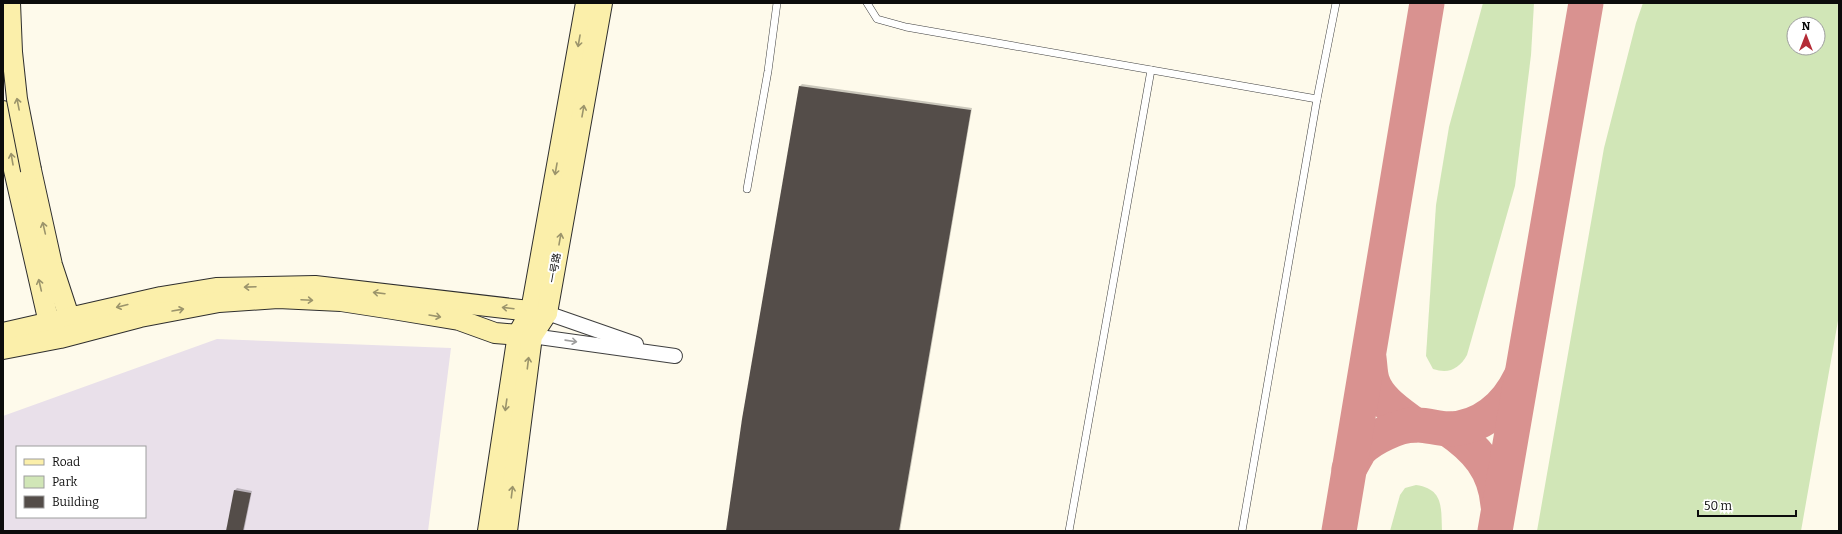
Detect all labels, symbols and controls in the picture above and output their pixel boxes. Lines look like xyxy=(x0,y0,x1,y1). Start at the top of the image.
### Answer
north arrow xyxy=(1786,16,1826,56)
text: N xyxy=(1802,20,1811,33)
one-way arrow xyxy=(575,34,583,47)
one-way arrow xyxy=(14,98,22,111)
one-way arrow xyxy=(579,105,587,118)
one-way arrow xyxy=(7,152,15,165)
one-way arrow xyxy=(552,162,560,175)
one-way arrow xyxy=(40,222,47,235)
one-way arrow xyxy=(556,233,564,246)
street label: 一号路 xyxy=(546,252,564,284)
one-way arrow xyxy=(35,279,43,292)
one-way arrow xyxy=(244,283,257,290)
one-way arrow xyxy=(373,289,386,297)
one-way arrow xyxy=(300,296,313,303)
one-way arrow xyxy=(115,303,128,311)
one-way arrow xyxy=(502,304,515,312)
one-way arrow xyxy=(171,306,184,314)
one-way arrow xyxy=(429,312,442,320)
one-way arrow xyxy=(564,337,577,345)
one-way arrow xyxy=(525,357,532,370)
one-way arrow xyxy=(502,398,510,411)
legend xyxy=(16,446,146,518)
text: Road xyxy=(52,455,80,469)
text: Park xyxy=(52,475,78,489)
one-way arrow xyxy=(508,486,516,499)
scale bar xyxy=(1698,492,1796,518)
text: Building xyxy=(52,495,99,509)
text: 50 m xyxy=(1704,499,1733,513)

